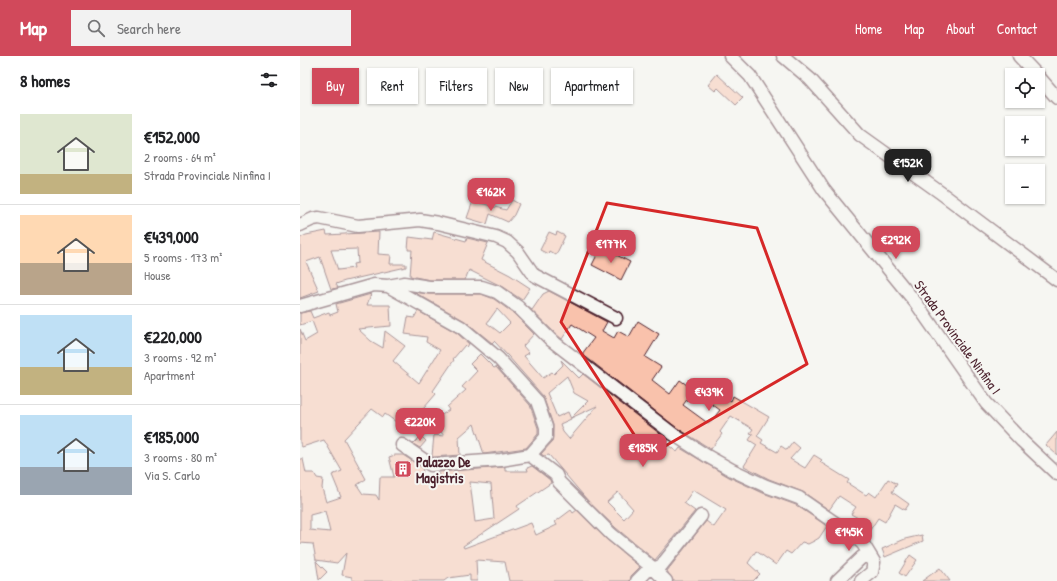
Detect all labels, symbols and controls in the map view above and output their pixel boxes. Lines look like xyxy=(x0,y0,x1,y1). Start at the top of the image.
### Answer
search box xyxy=(71,10,351,46)
text: Map xyxy=(20,15,47,41)
icon: search xyxy=(85,17,107,39)
text: Search here xyxy=(117,18,181,39)
text: Home xyxy=(855,19,882,38)
text: Map xyxy=(904,19,924,38)
text: About xyxy=(946,19,975,38)
text: Contact xyxy=(997,19,1037,38)
chip: Buy xyxy=(312,68,359,104)
chip: Rent xyxy=(367,68,418,104)
chip: Filters xyxy=(426,68,487,104)
chip: New xyxy=(495,68,543,104)
chip: Apartment xyxy=(551,68,633,104)
map controls xyxy=(1005,68,1045,204)
button: locate xyxy=(1005,68,1045,108)
text: 8 homes xyxy=(20,69,70,92)
icon: filters xyxy=(258,69,280,91)
button: + xyxy=(1005,116,1045,156)
text: €152,000 xyxy=(144,125,200,148)
icon: home xyxy=(52,130,100,178)
text: 2 rooms · 64 m² xyxy=(144,148,216,166)
pin: €152K xyxy=(880,149,936,183)
text: €152K xyxy=(893,153,923,171)
button: − xyxy=(1005,164,1045,204)
text: Strada Provinciale Ninfina I xyxy=(144,166,271,184)
pin: €162K xyxy=(463,178,519,212)
text: €162K xyxy=(476,182,506,200)
text: €439,000 xyxy=(144,225,199,248)
pin: €292K xyxy=(868,226,924,260)
pin: €177K xyxy=(583,230,639,264)
text: €292K xyxy=(881,230,911,248)
icon: home xyxy=(52,231,100,279)
text: €177K xyxy=(596,234,626,252)
text: 5 rooms · 173 m² xyxy=(144,248,222,266)
text: House xyxy=(144,266,171,284)
street label: Strada Provinciale Ninfina I xyxy=(910,276,1006,398)
text: €220,000 xyxy=(144,325,202,348)
icon: home xyxy=(52,331,100,379)
text: 3 rooms · 92 m² xyxy=(144,348,216,366)
text: Apartment xyxy=(144,366,195,384)
pin: €439K xyxy=(681,378,737,412)
text: €439K xyxy=(695,382,723,400)
pin: €220K xyxy=(392,408,448,442)
text: €220K xyxy=(404,412,436,430)
text: €185,000 xyxy=(144,425,199,448)
icon: home xyxy=(52,431,100,479)
pin: €185K xyxy=(615,434,671,468)
text: €185K xyxy=(629,438,657,456)
text: 3 rooms · 80 m² xyxy=(144,448,217,466)
place label: Palazzo De Magistris xyxy=(416,452,471,489)
building icon: Palazzo De Magistris xyxy=(393,459,413,479)
text: Via S. Carlo xyxy=(144,466,200,484)
pin: €145K xyxy=(821,518,877,552)
text: €145K xyxy=(835,522,863,540)

